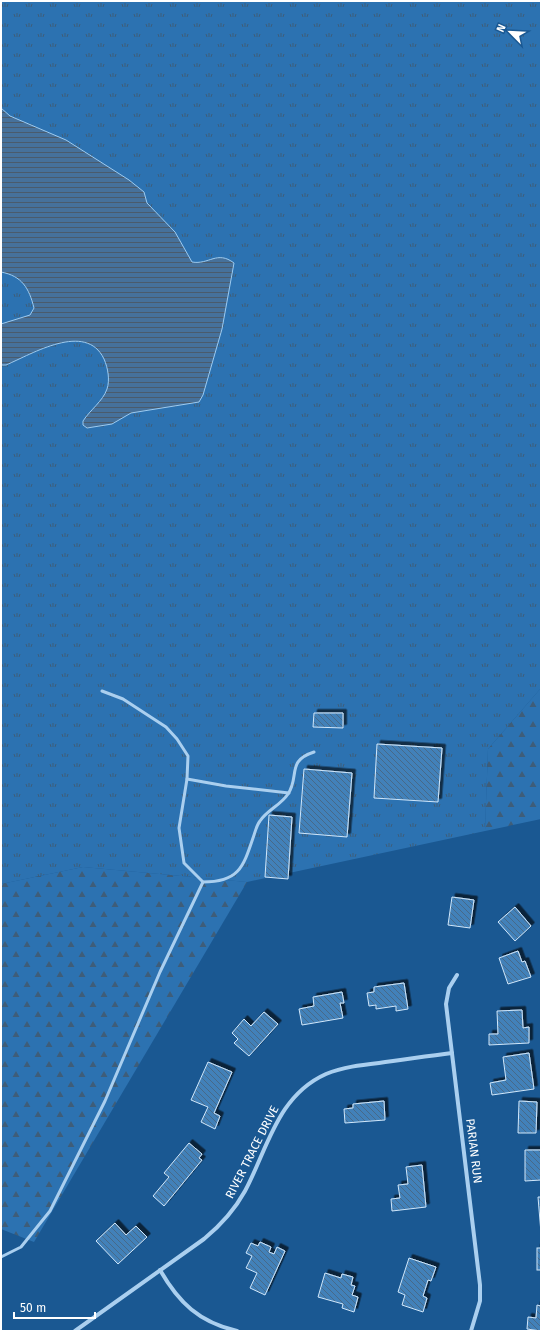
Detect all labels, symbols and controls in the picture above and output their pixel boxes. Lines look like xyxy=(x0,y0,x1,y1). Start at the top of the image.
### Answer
north arrow xyxy=(490,12,530,52)
text: N xyxy=(494,22,509,34)
street label: RIVER TRACE DRIVE xyxy=(222,1103,282,1201)
street label: PARIAN RUN xyxy=(463,1118,485,1184)
scale bar xyxy=(14,1294,95,1320)
text: 50 m xyxy=(20,1301,46,1315)

